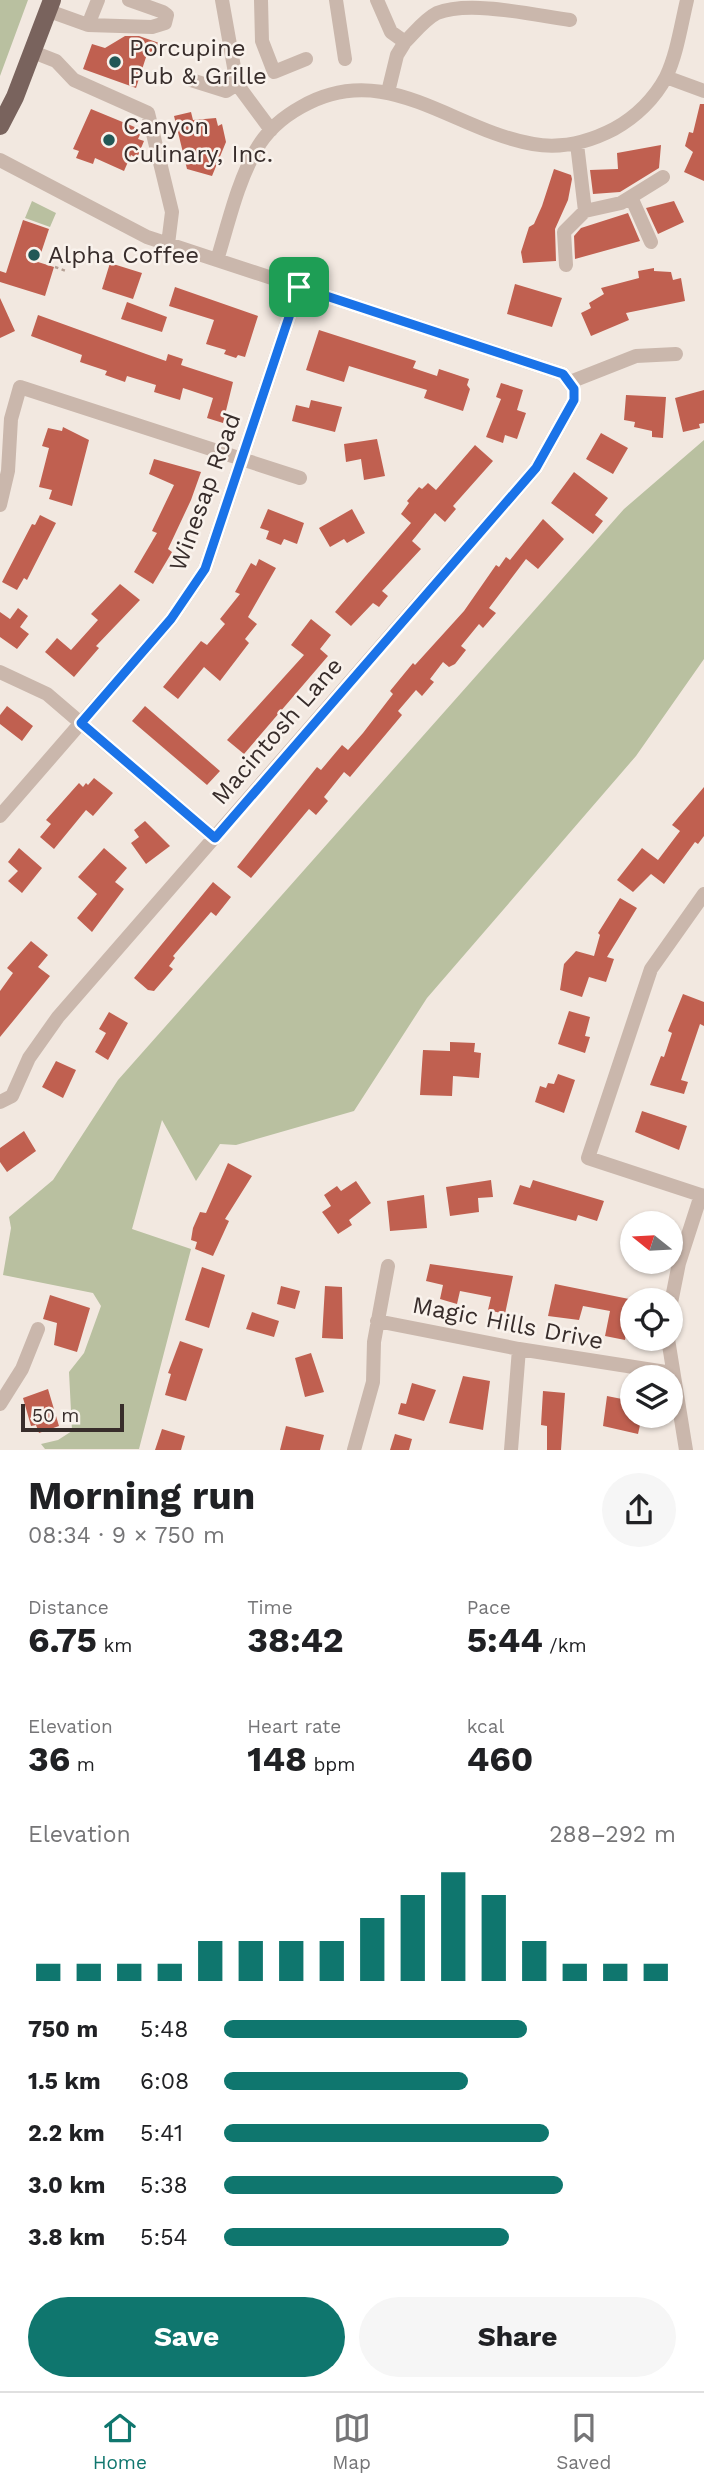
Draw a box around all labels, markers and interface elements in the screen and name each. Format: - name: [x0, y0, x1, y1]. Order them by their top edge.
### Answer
- place label: Porcupine Pub & Grille: [129, 34, 267, 90]
- marker: Porcupine Pub & Grille: [107, 54, 123, 70]
- place label: Canyon Culinary, Inc.: [123, 112, 273, 168]
- marker: Canyon Culinary, Inc.: [101, 132, 117, 148]
- place label: Alpha Coffee: [48, 241, 199, 269]
- marker: Alpha Coffee: [26, 247, 42, 263]
- pin: [269, 257, 329, 317]
- icon: arrive: [280, 268, 318, 306]
- street label: Winesap Road: [163, 409, 247, 575]
- street label: Macintosh Lane: [206, 652, 348, 810]
- north arrow: [620, 1211, 682, 1274]
- map controls: [620, 1211, 683, 1428]
- button: locate: [620, 1288, 683, 1351]
- street label: Magic Hills Drive: [410, 1291, 606, 1355]
- button: layers: [620, 1365, 683, 1428]
- scale bar: [21, 1400, 124, 1432]
- text: 50 m: [32, 1404, 79, 1427]
- button: share: [602, 1473, 676, 1547]
- text: Morning run: [28, 1474, 255, 1518]
- text: 08:34 · 9 × 750 m: [28, 1522, 225, 1549]
- text: Distance: [28, 1596, 109, 1619]
- text: Time: [247, 1596, 293, 1619]
- text: Pace: [467, 1596, 511, 1619]
- text: 6.75: [28, 1619, 97, 1661]
- text: 38:42: [247, 1619, 344, 1661]
- text: 5:44: [467, 1619, 543, 1661]
- text: km: [97, 1634, 132, 1657]
- text: /km: [543, 1634, 587, 1657]
- text: Elevation: [28, 1715, 113, 1738]
- text: Heart rate: [247, 1715, 341, 1738]
- text: kcal: [467, 1715, 504, 1738]
- text: 36: [28, 1738, 70, 1780]
- text: 148: [247, 1738, 307, 1780]
- text: 460: [467, 1738, 533, 1780]
- text: m: [70, 1753, 95, 1776]
- text: bpm: [307, 1753, 355, 1776]
- text: Elevation: [28, 1821, 131, 1848]
- text: 288–292 m: [549, 1821, 676, 1848]
- text: 750 m: [28, 2016, 98, 2043]
- text: 5:48: [140, 2016, 188, 2043]
- text: 1.5 km: [28, 2068, 101, 2095]
- text: 6:08: [140, 2068, 189, 2095]
- text: 2.2 km: [28, 2120, 105, 2147]
- text: 5:41: [140, 2120, 183, 2147]
- text: 3.0 km: [28, 2172, 105, 2199]
- text: 5:38: [140, 2172, 188, 2199]
- text: 3.8 km: [28, 2224, 105, 2251]
- text: 5:54: [140, 2224, 188, 2251]
- button: Save: [28, 2297, 345, 2377]
- button: Share: [359, 2297, 676, 2377]
- tab: Home: [93, 2409, 147, 2474]
- tab: Map: [332, 2409, 371, 2474]
- tab: Saved: [556, 2409, 611, 2474]

